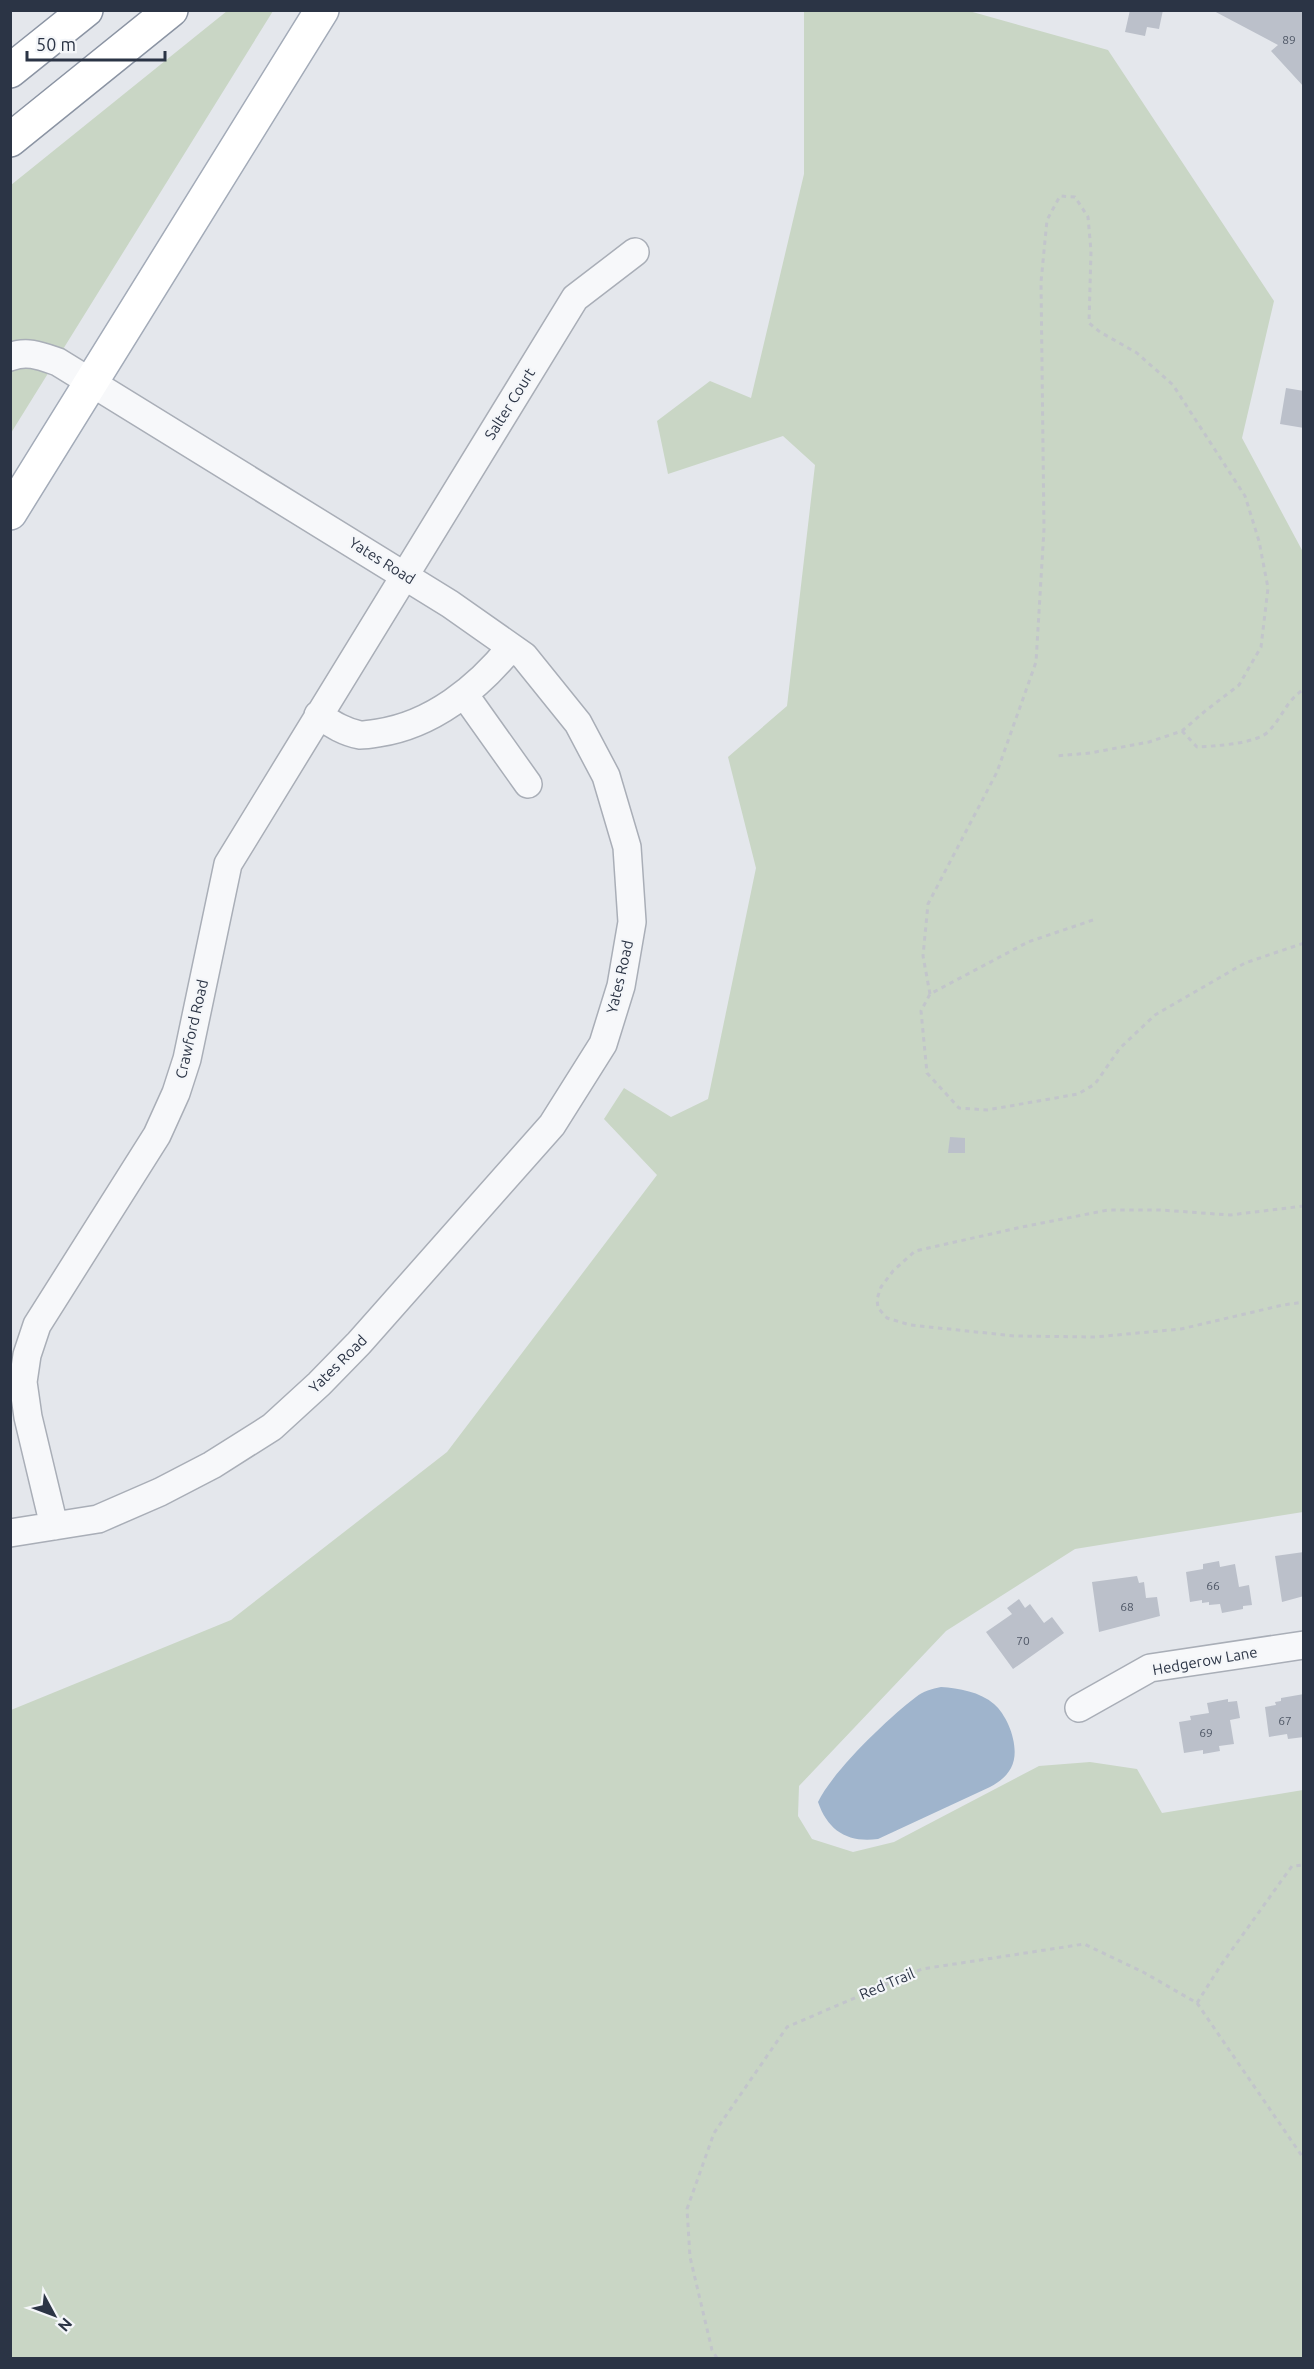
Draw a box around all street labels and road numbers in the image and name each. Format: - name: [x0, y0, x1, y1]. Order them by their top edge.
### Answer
- street label: Salter Court: [481, 365, 538, 443]
- street label: Yates Road: [346, 534, 418, 588]
- street label: Yates Road: [603, 939, 636, 1015]
- street label: Crawford Road: [172, 978, 211, 1080]
- street label: Yates Road: [305, 1331, 370, 1396]
- street label: Hedgerow Lane: [1151, 1643, 1259, 1678]
- street label: Red Trail: [857, 1964, 917, 2003]

